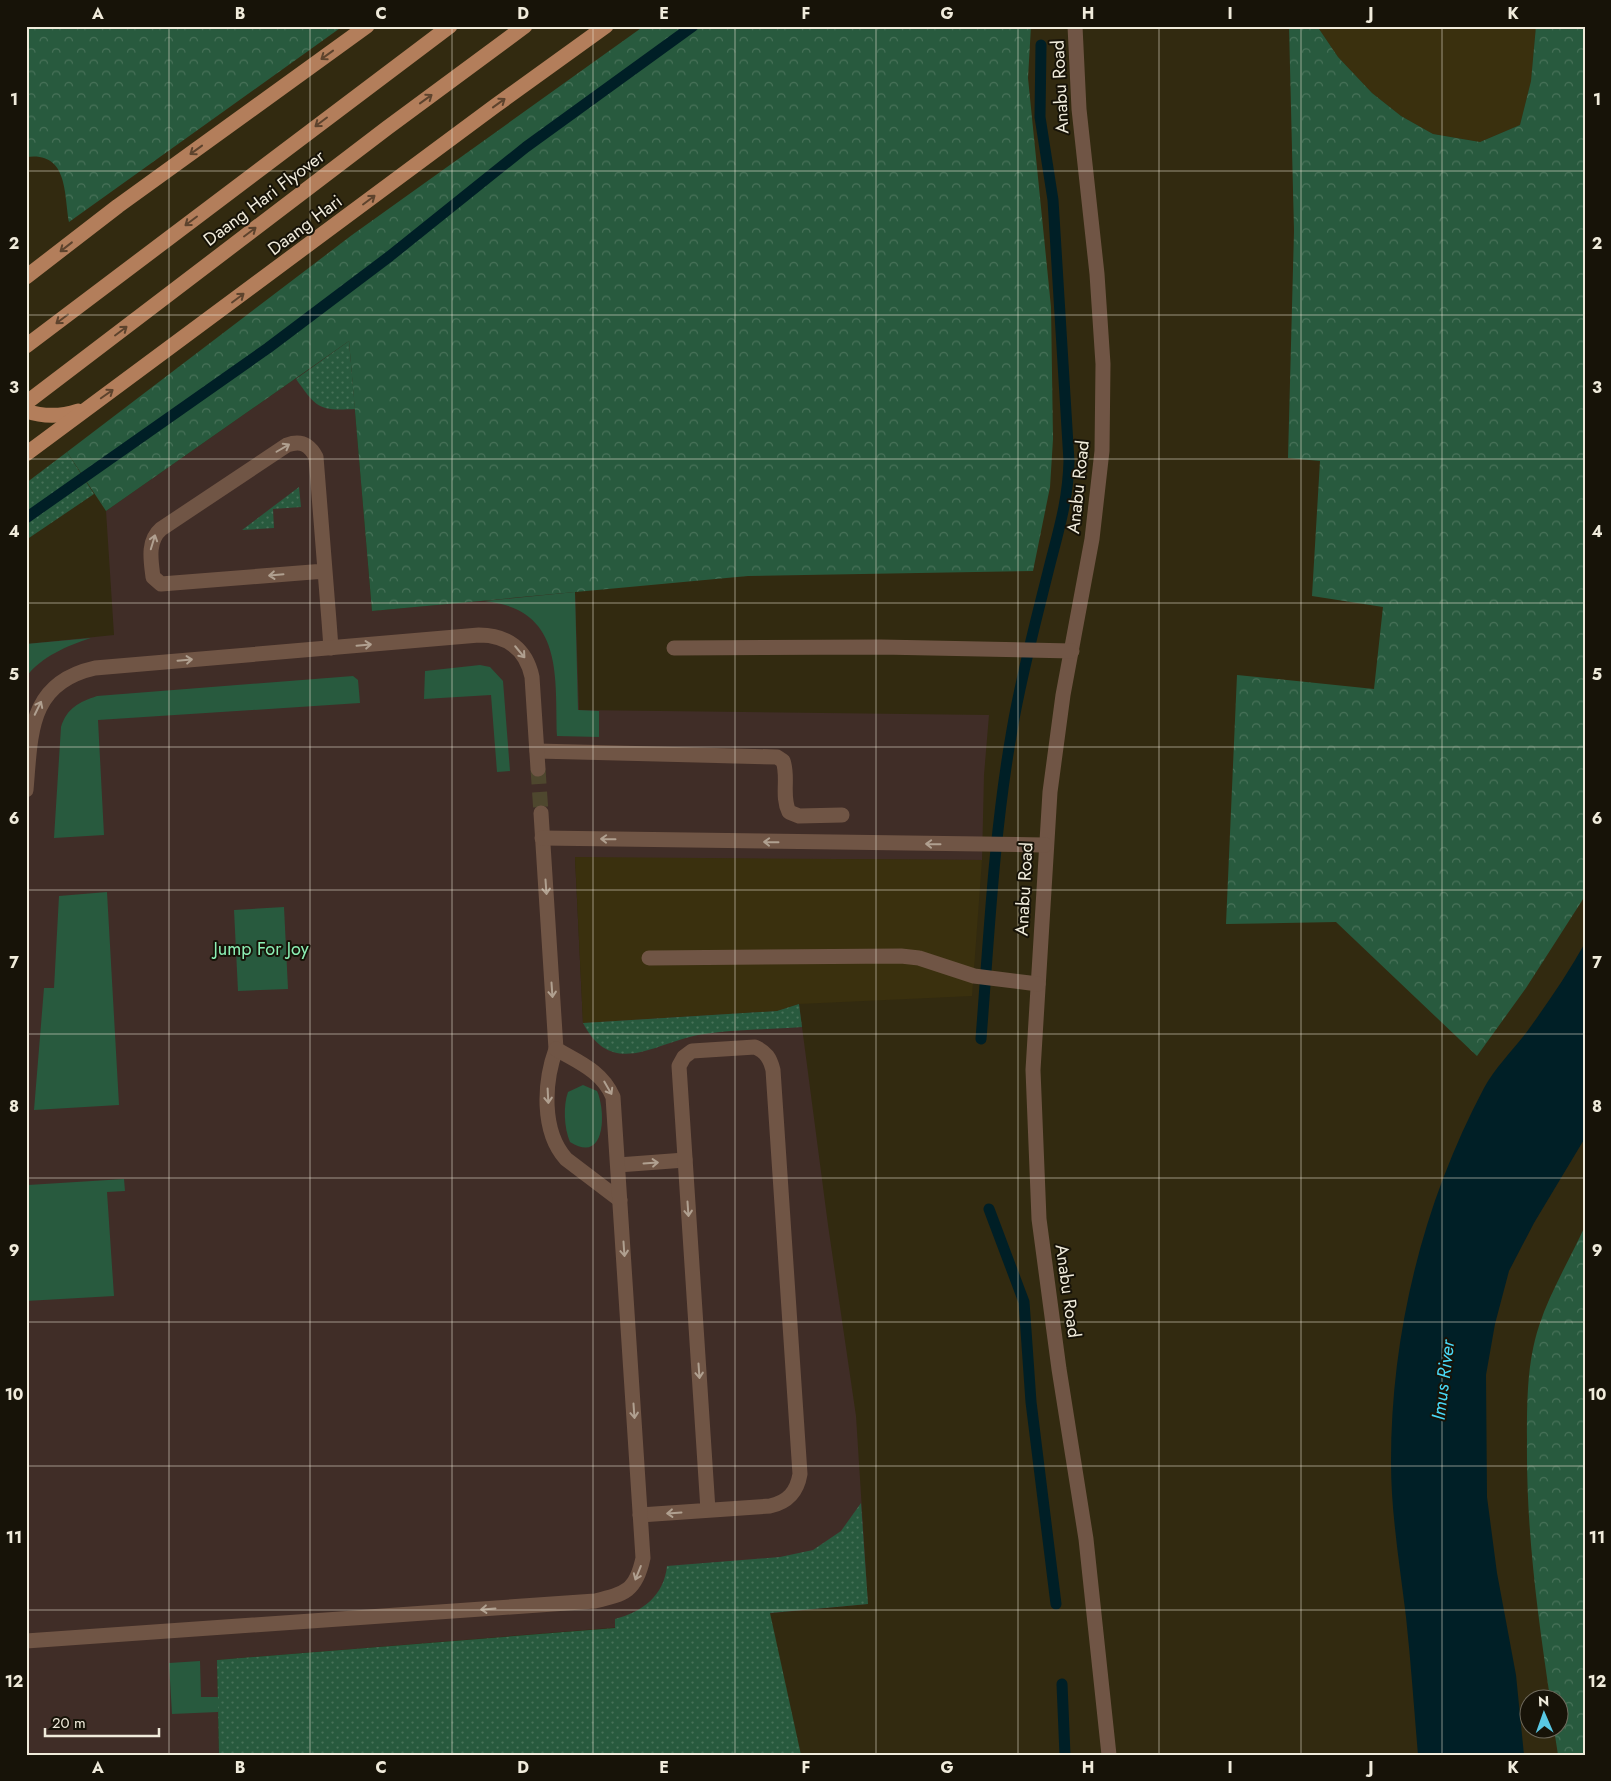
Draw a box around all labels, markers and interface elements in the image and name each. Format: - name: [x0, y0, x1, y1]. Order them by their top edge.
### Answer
- text: A: [91, 2, 104, 25]
- text: B: [235, 2, 245, 25]
- text: C: [375, 2, 387, 25]
- text: D: [517, 2, 529, 25]
- text: E: [659, 2, 669, 25]
- text: F: [802, 2, 810, 25]
- text: G: [940, 2, 954, 25]
- text: H: [1082, 2, 1094, 25]
- text: I: [1227, 2, 1233, 25]
- text: J: [1365, 2, 1374, 25]
- text: K: [1507, 2, 1519, 25]
- street label: Anabu Road: [1045, 39, 1075, 135]
- one-way arrow: [321, 50, 335, 60]
- text: 1: [10, 88, 18, 111]
- text: 1: [1593, 88, 1601, 111]
- one-way arrow: [419, 94, 433, 104]
- one-way arrow: [492, 98, 506, 108]
- one-way arrow: [315, 117, 328, 128]
- one-way arrow: [189, 145, 203, 155]
- street label: Daang Hari Flyover: [199, 145, 329, 251]
- street label: Daang Hari: [264, 190, 346, 260]
- one-way arrow: [362, 195, 375, 206]
- one-way arrow: [185, 215, 198, 226]
- one-way arrow: [243, 227, 256, 238]
- text: 2: [9, 232, 19, 255]
- text: 2: [1592, 232, 1602, 255]
- one-way arrow: [59, 242, 72, 253]
- one-way arrow: [231, 292, 244, 303]
- one-way arrow: [55, 314, 69, 324]
- one-way arrow: [114, 325, 127, 336]
- text: 3: [9, 376, 19, 399]
- text: 3: [1592, 376, 1602, 399]
- one-way arrow: [100, 389, 114, 399]
- street label: Anabu Road: [1060, 439, 1096, 535]
- one-way arrow: [276, 442, 290, 452]
- text: 4: [8, 520, 20, 543]
- text: 4: [1591, 520, 1603, 543]
- one-way arrow: [149, 534, 159, 550]
- one-way arrow: [269, 570, 285, 580]
- one-way arrow: [356, 640, 372, 649]
- one-way arrow: [515, 645, 526, 658]
- one-way arrow: [176, 655, 192, 665]
- text: 5: [9, 663, 19, 686]
- text: 5: [1592, 663, 1602, 686]
- one-way arrow: [34, 701, 44, 716]
- text: 6: [9, 807, 19, 830]
- text: 6: [1592, 807, 1602, 830]
- one-way arrow: [600, 834, 616, 844]
- one-way arrow: [763, 837, 779, 846]
- one-way arrow: [925, 839, 942, 849]
- street label: Anabu Road: [1009, 841, 1039, 937]
- one-way arrow: [541, 879, 550, 895]
- park label: Jump For Joy: [211, 936, 309, 962]
- text: 7: [9, 951, 19, 974]
- text: 7: [1592, 951, 1602, 974]
- one-way arrow: [548, 982, 557, 998]
- one-way arrow: [603, 1080, 613, 1095]
- one-way arrow: [544, 1088, 553, 1104]
- text: 8: [9, 1095, 19, 1118]
- text: 8: [1592, 1095, 1602, 1118]
- one-way arrow: [643, 1158, 659, 1168]
- one-way arrow: [683, 1201, 692, 1217]
- text: 9: [9, 1239, 19, 1262]
- text: 9: [1592, 1239, 1602, 1262]
- one-way arrow: [619, 1241, 628, 1257]
- street label: Anabu Road: [1049, 1243, 1087, 1339]
- water label: Imus River: [1425, 1337, 1462, 1422]
- one-way arrow: [694, 1363, 703, 1379]
- text: 10: [5, 1383, 23, 1406]
- text: 10: [1588, 1383, 1606, 1406]
- one-way arrow: [629, 1403, 638, 1419]
- one-way arrow: [666, 1508, 682, 1517]
- text: 11: [6, 1526, 22, 1549]
- text: 11: [1589, 1526, 1605, 1549]
- one-way arrow: [633, 1565, 643, 1580]
- one-way arrow: [481, 1604, 497, 1613]
- text: 12: [5, 1670, 23, 1693]
- text: 12: [1588, 1670, 1606, 1693]
- north arrow: [1518, 1688, 1568, 1738]
- text: N: [1538, 1691, 1549, 1711]
- scale bar: [45, 1706, 159, 1738]
- text: 20 m: [52, 1712, 86, 1734]
- text: A: [91, 1756, 104, 1779]
- text: B: [235, 1756, 245, 1779]
- text: C: [375, 1756, 387, 1779]
- text: D: [517, 1756, 529, 1779]
- text: E: [659, 1756, 669, 1779]
- text: F: [802, 1756, 810, 1779]
- text: G: [940, 1756, 954, 1779]
- text: H: [1082, 1756, 1094, 1779]
- text: I: [1227, 1756, 1233, 1779]
- text: J: [1365, 1756, 1374, 1779]
- text: K: [1507, 1756, 1519, 1779]

